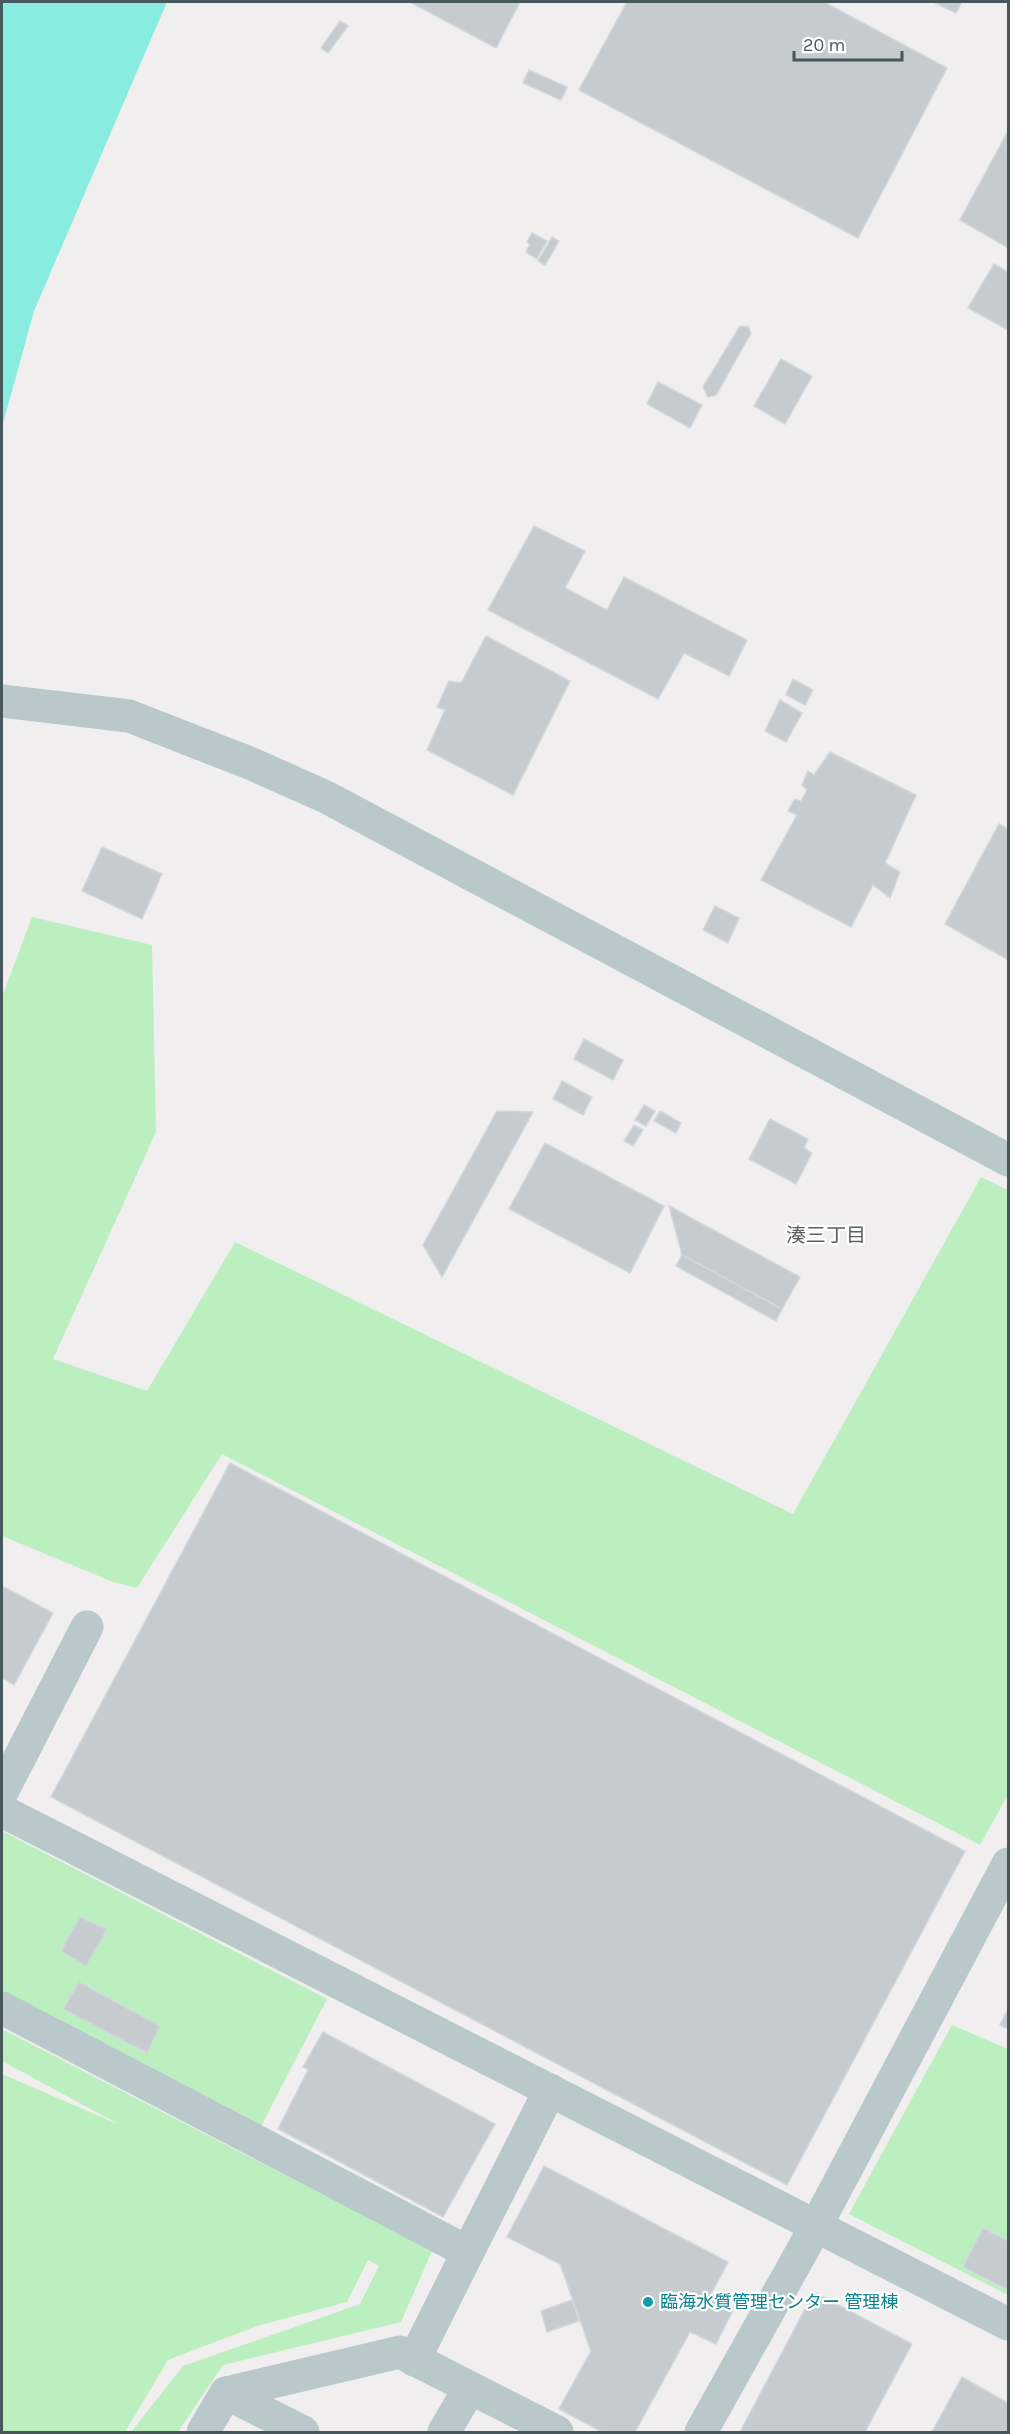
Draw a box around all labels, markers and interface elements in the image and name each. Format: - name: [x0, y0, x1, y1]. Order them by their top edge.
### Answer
- scale bar: [794, 24, 902, 62]
- text: 20 m: [803, 34, 845, 56]
- district label: 湊三丁目: [786, 1224, 866, 1247]
- place label: 臨海水質管理センター 管理棟: [660, 2291, 898, 2313]
- marker: 臨海水質管理センター 管理棟: [641, 2295, 655, 2309]

